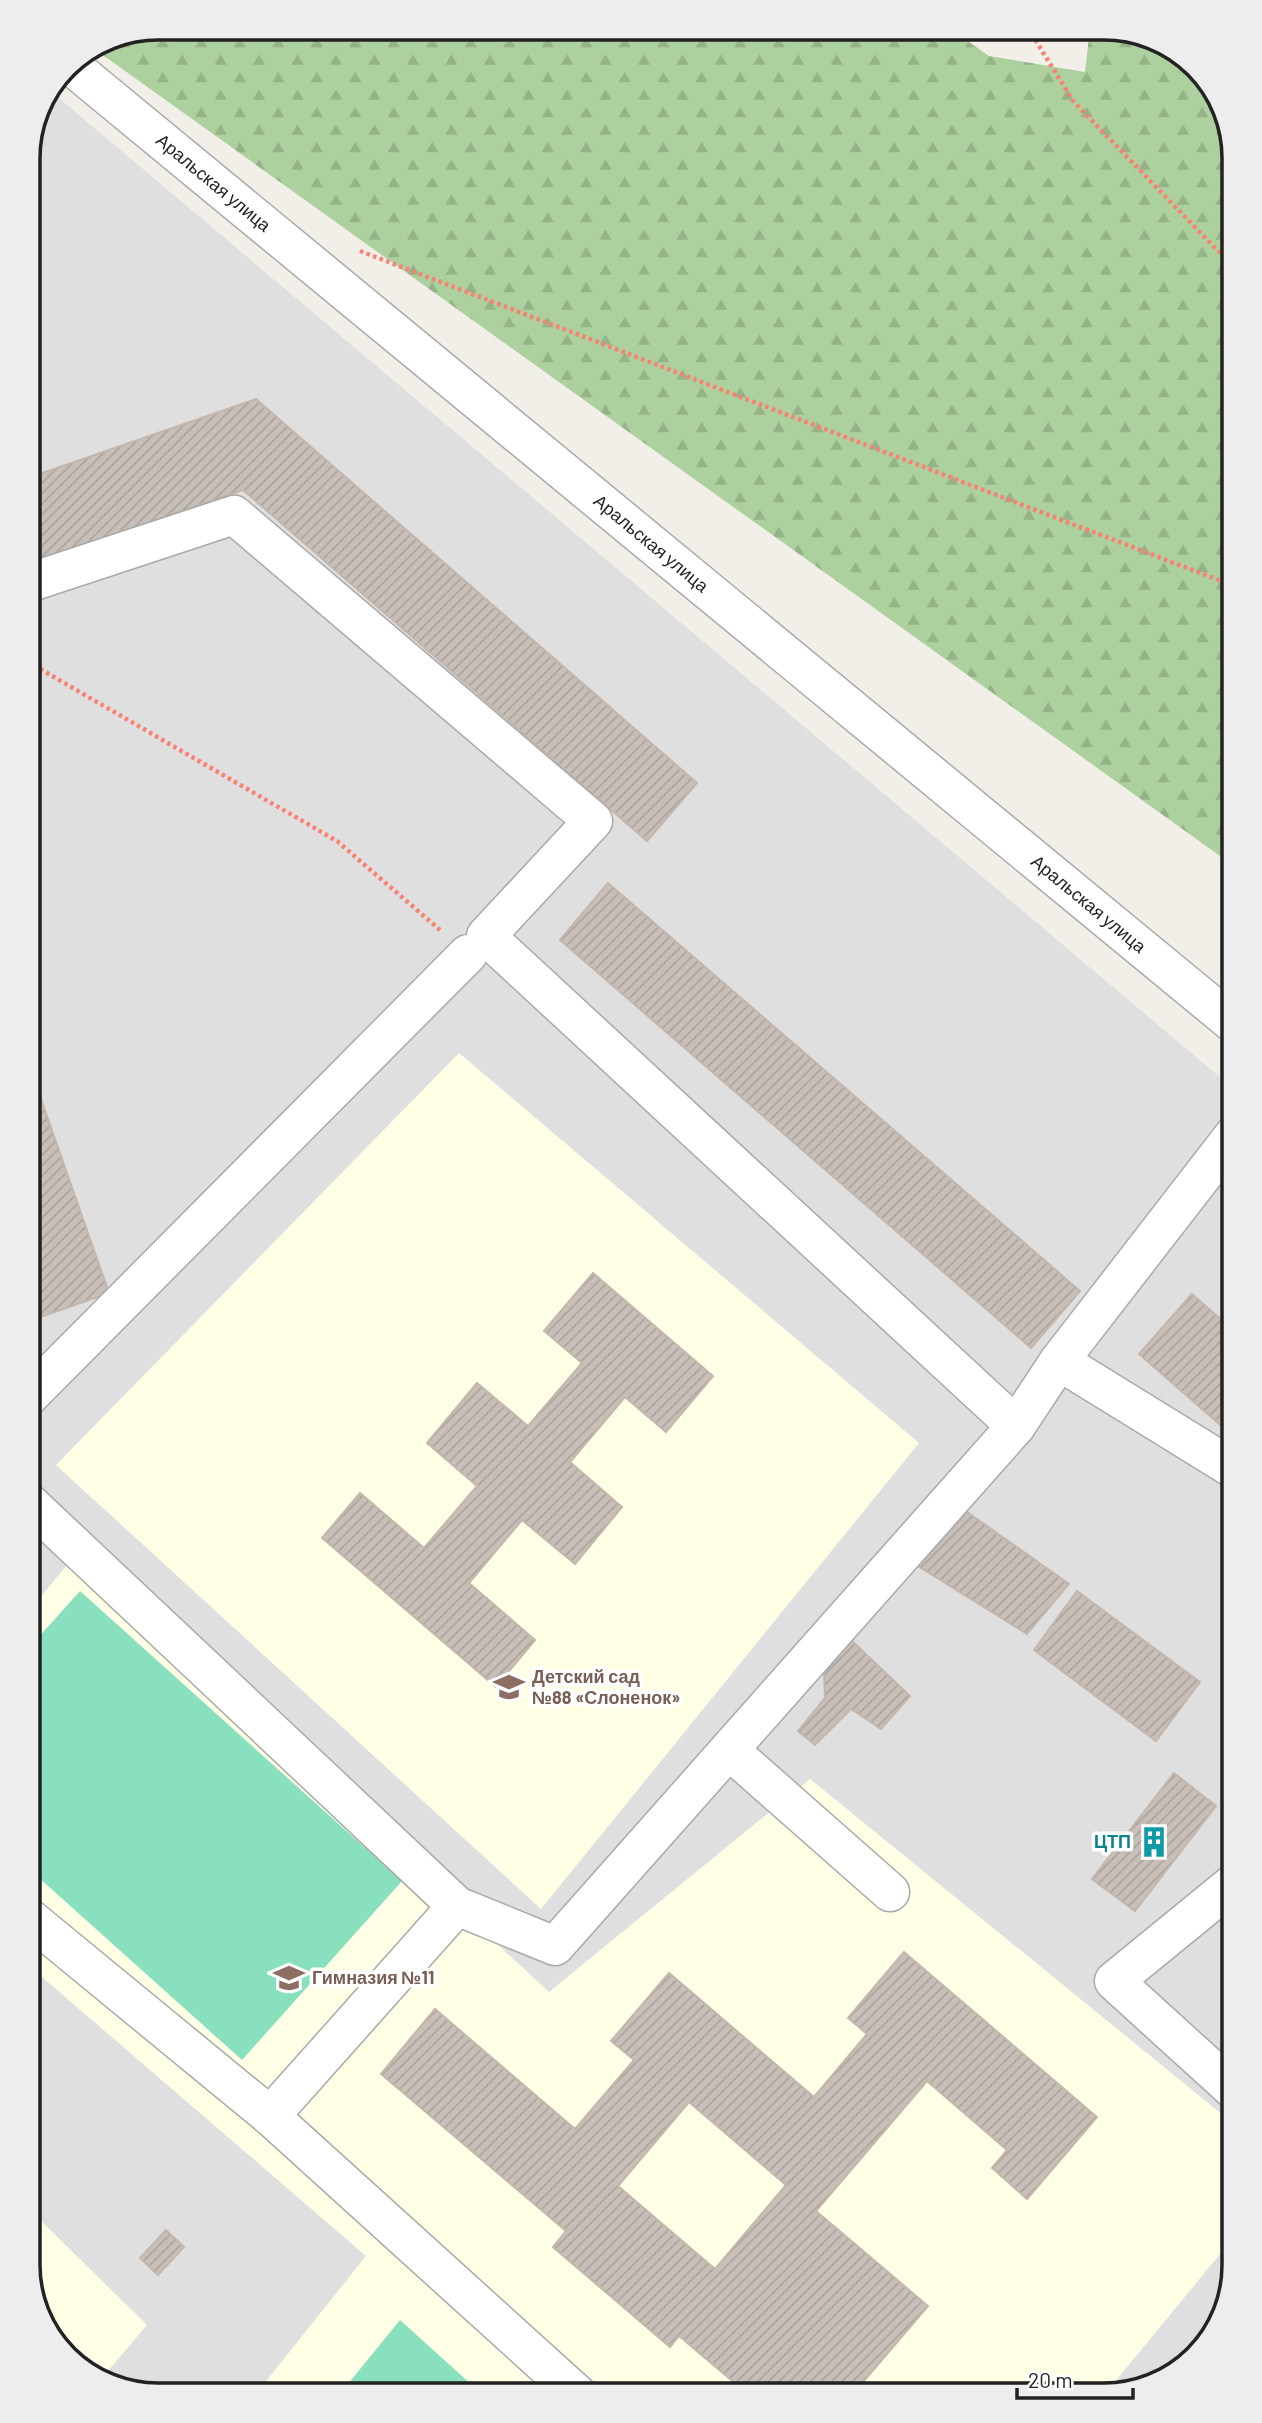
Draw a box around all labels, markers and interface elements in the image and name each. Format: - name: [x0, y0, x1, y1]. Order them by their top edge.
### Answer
- street label: Аральская улица: [152, 128, 277, 236]
- street label: Аральская улица: [590, 489, 714, 597]
- street label: Аральская улица: [1027, 850, 1152, 958]
- place label: Детский сад №88 «Слоненок»: [532, 1665, 680, 1708]
- school or university icon: Детский сад №88 «Слоненок»: [492, 1670, 526, 1704]
- building icon: ЦТП: [1137, 1825, 1171, 1859]
- place label: ЦТП: [1094, 1830, 1131, 1852]
- school or university icon: Гимназия №11: [272, 1961, 306, 1995]
- place label: Гимназия №11: [312, 1966, 434, 1988]
- scale bar: [1017, 2356, 1132, 2400]
- text: 20 m: [1028, 2367, 1073, 2392]

